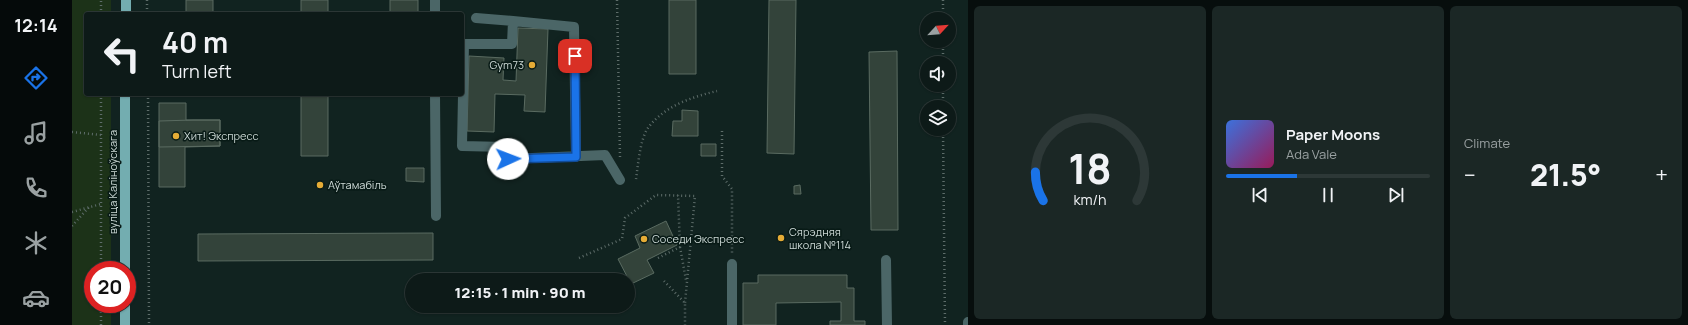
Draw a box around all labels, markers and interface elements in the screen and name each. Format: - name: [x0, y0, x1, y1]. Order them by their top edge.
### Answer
- north arrow: [920, 12, 956, 48]
- map controls: [920, 12, 956, 136]
- text: 12:14: [14, 13, 58, 37]
- text: 40 m: [162, 23, 228, 61]
- icon: left: [96, 28, 148, 80]
- pin: [558, 39, 592, 73]
- icon: arrive: [564, 45, 586, 67]
- button: sound: [920, 56, 956, 92]
- place label: Gym73: [490, 57, 524, 72]
- text: Turn left: [162, 59, 232, 83]
- marker: Gym73: [527, 60, 537, 70]
- icon: directions: [22, 64, 50, 92]
- button: layers: [920, 100, 956, 136]
- icon: music: [22, 119, 50, 147]
- text: Paper Moons: [1286, 124, 1380, 145]
- place label: Хит! Экспресс: [184, 128, 259, 143]
- street label: вуліца Каліноўскага: [105, 130, 120, 234]
- marker: Хит! Экспресс: [171, 131, 181, 141]
- text: Climate: [1464, 134, 1510, 152]
- position arrow: [487, 138, 529, 180]
- text: 18: [1068, 139, 1112, 195]
- text: Ada Vale: [1286, 145, 1337, 163]
- text: 21.5°: [1530, 154, 1601, 195]
- text: −: [1464, 160, 1476, 190]
- text: +: [1655, 160, 1668, 190]
- icon: phone: [22, 174, 50, 202]
- place label: Аўтамабіль: [328, 177, 387, 192]
- marker: Аўтамабіль: [315, 180, 325, 190]
- icon: previous: [1249, 184, 1271, 206]
- icon: pause: [1317, 184, 1339, 206]
- icon: next: [1385, 184, 1407, 206]
- text: km/h: [1073, 189, 1107, 208]
- place label: Сярэдняя школа №114: [789, 224, 851, 252]
- icon: climate: [22, 229, 50, 257]
- place label: Соседи Экспресс: [652, 231, 744, 246]
- marker: Сярэдняя школа №114: [776, 233, 786, 243]
- marker: Соседи Экспресс: [639, 234, 649, 244]
- speed limit sign: 20: [84, 261, 136, 313]
- text: 12:15 · 1 min · 90 m: [455, 282, 585, 303]
- icon: car: [22, 284, 50, 312]

